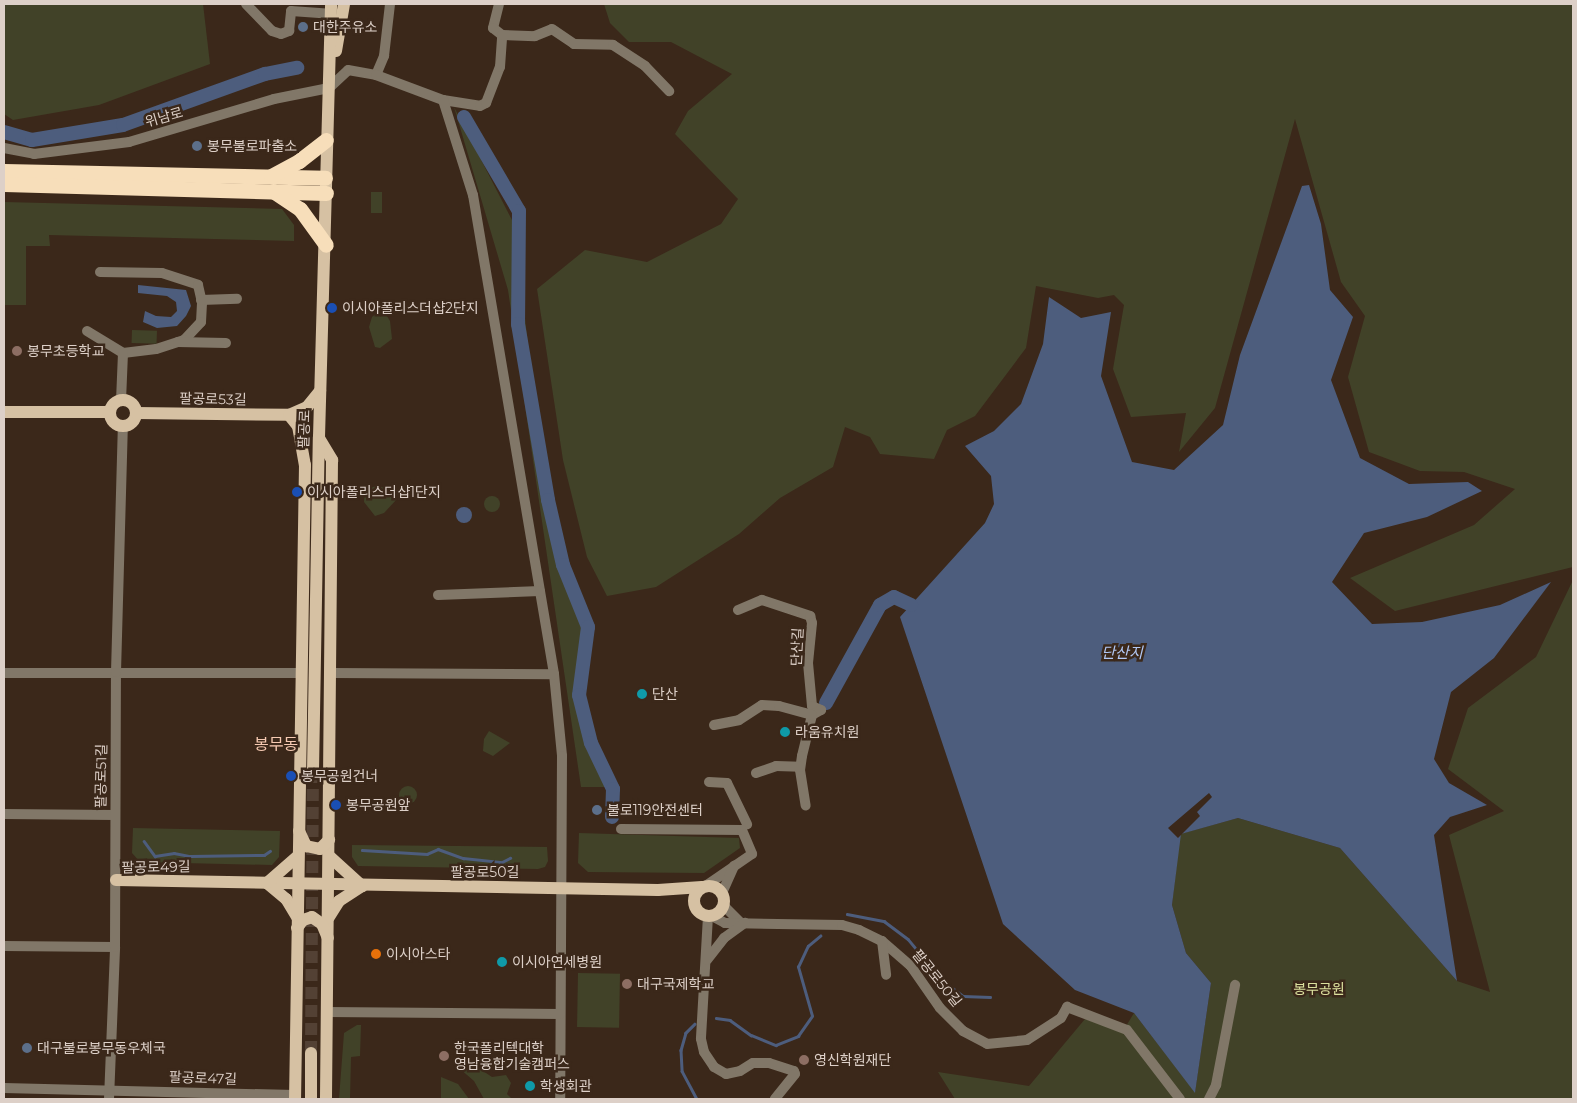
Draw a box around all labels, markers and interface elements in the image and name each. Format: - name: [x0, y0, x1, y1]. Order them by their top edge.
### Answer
- place label: 대한주유소: [313, 19, 377, 35]
- marker: 대한주유소: [297, 21, 309, 33]
- street label: 위남로: [143, 104, 185, 130]
- place label: 봉무불로파출소: [207, 138, 297, 154]
- marker: 봉무불로파출소: [191, 140, 203, 152]
- place label: 이시아폴리스더샵2단지: [342, 300, 479, 316]
- marker: 이시아폴리스더샵2단지: [326, 302, 338, 314]
- place label: 봉무초등학교: [27, 343, 104, 359]
- marker: 봉무초등학교: [11, 345, 23, 357]
- street label: 팔공로53길: [179, 390, 247, 408]
- street label: 팔공로: [295, 409, 313, 449]
- place label: 이시아폴리스더샵1단지: [307, 484, 441, 500]
- marker: 이시아폴리스더샵1단지: [291, 486, 303, 498]
- street label: 단산길: [788, 627, 806, 667]
- water label: 단산지: [1101, 644, 1143, 662]
- place label: 단산: [652, 686, 678, 702]
- marker: 단산: [636, 688, 648, 700]
- place label: 라움유치원: [795, 724, 859, 740]
- marker: 라움유치원: [779, 726, 791, 738]
- district label: 봉무동: [254, 735, 298, 755]
- street label: 팔공로51길: [92, 744, 110, 808]
- place label: 봉무공원건너: [301, 768, 378, 784]
- marker: 봉무공원건너: [285, 770, 297, 782]
- place label: 봉무공원앞: [346, 797, 410, 813]
- marker: 봉무공원앞: [330, 799, 342, 811]
- place label: 불로119안전센터: [607, 802, 703, 818]
- marker: 불로119안전센터: [591, 804, 603, 816]
- street label: 팔공로49길: [121, 858, 191, 876]
- street label: 팔공로50길: [451, 864, 519, 880]
- place label: 이시아스타: [386, 946, 450, 962]
- street label: 팔공로50길: [909, 946, 965, 1010]
- marker: 이시아스타: [370, 948, 382, 960]
- place label: 이시아연세병원: [512, 954, 602, 970]
- marker: 이시아연세병원: [496, 956, 508, 968]
- place label: 대구국제학교: [637, 976, 714, 992]
- marker: 대구국제학교: [621, 978, 633, 990]
- park label: 봉무공원: [1293, 981, 1345, 997]
- place label: 대구불로봉무동우체국: [37, 1040, 166, 1056]
- place label: 한국폴리텍대학 영남융합기술캠퍼스: [454, 1040, 570, 1072]
- marker: 대구불로봉무동우체국: [21, 1042, 33, 1054]
- marker: 한국폴리텍대학 영남융합기술캠퍼스: [438, 1050, 450, 1062]
- place label: 영신학원재단: [814, 1052, 891, 1068]
- marker: 영신학원재단: [798, 1054, 810, 1066]
- street label: 팔공로47길: [169, 1068, 237, 1088]
- place label: 학생회관: [540, 1078, 592, 1094]
- marker: 학생회관: [524, 1080, 536, 1092]

